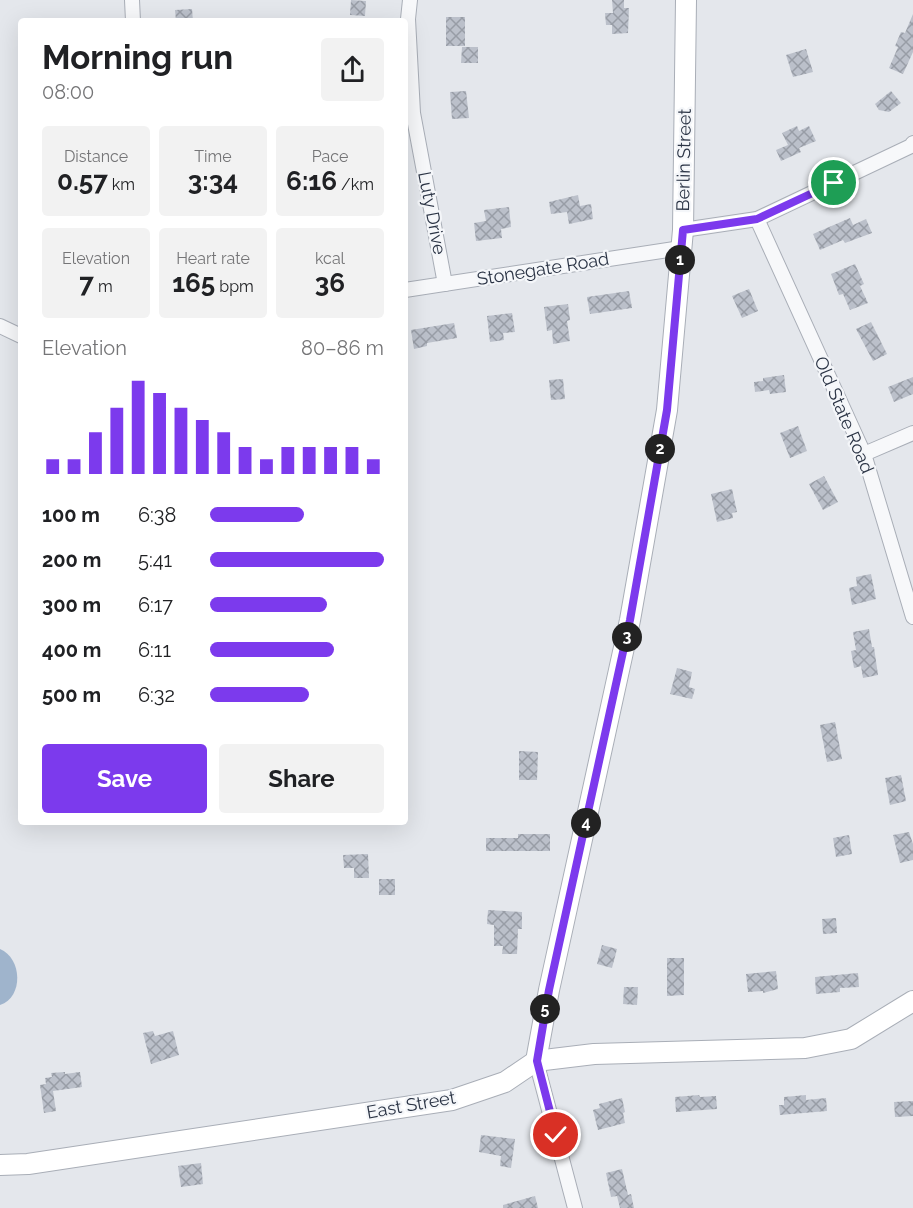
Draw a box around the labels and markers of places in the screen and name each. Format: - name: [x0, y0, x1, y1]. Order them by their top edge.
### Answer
- pin: [808, 157, 859, 208]
- pin: 1: [665, 245, 695, 275]
- pin: 2: [645, 434, 675, 464]
- pin: 3: [612, 622, 642, 652]
- pin: 4: [571, 808, 601, 838]
- pin: 5: [530, 994, 560, 1024]
- pin: [530, 1109, 581, 1160]

